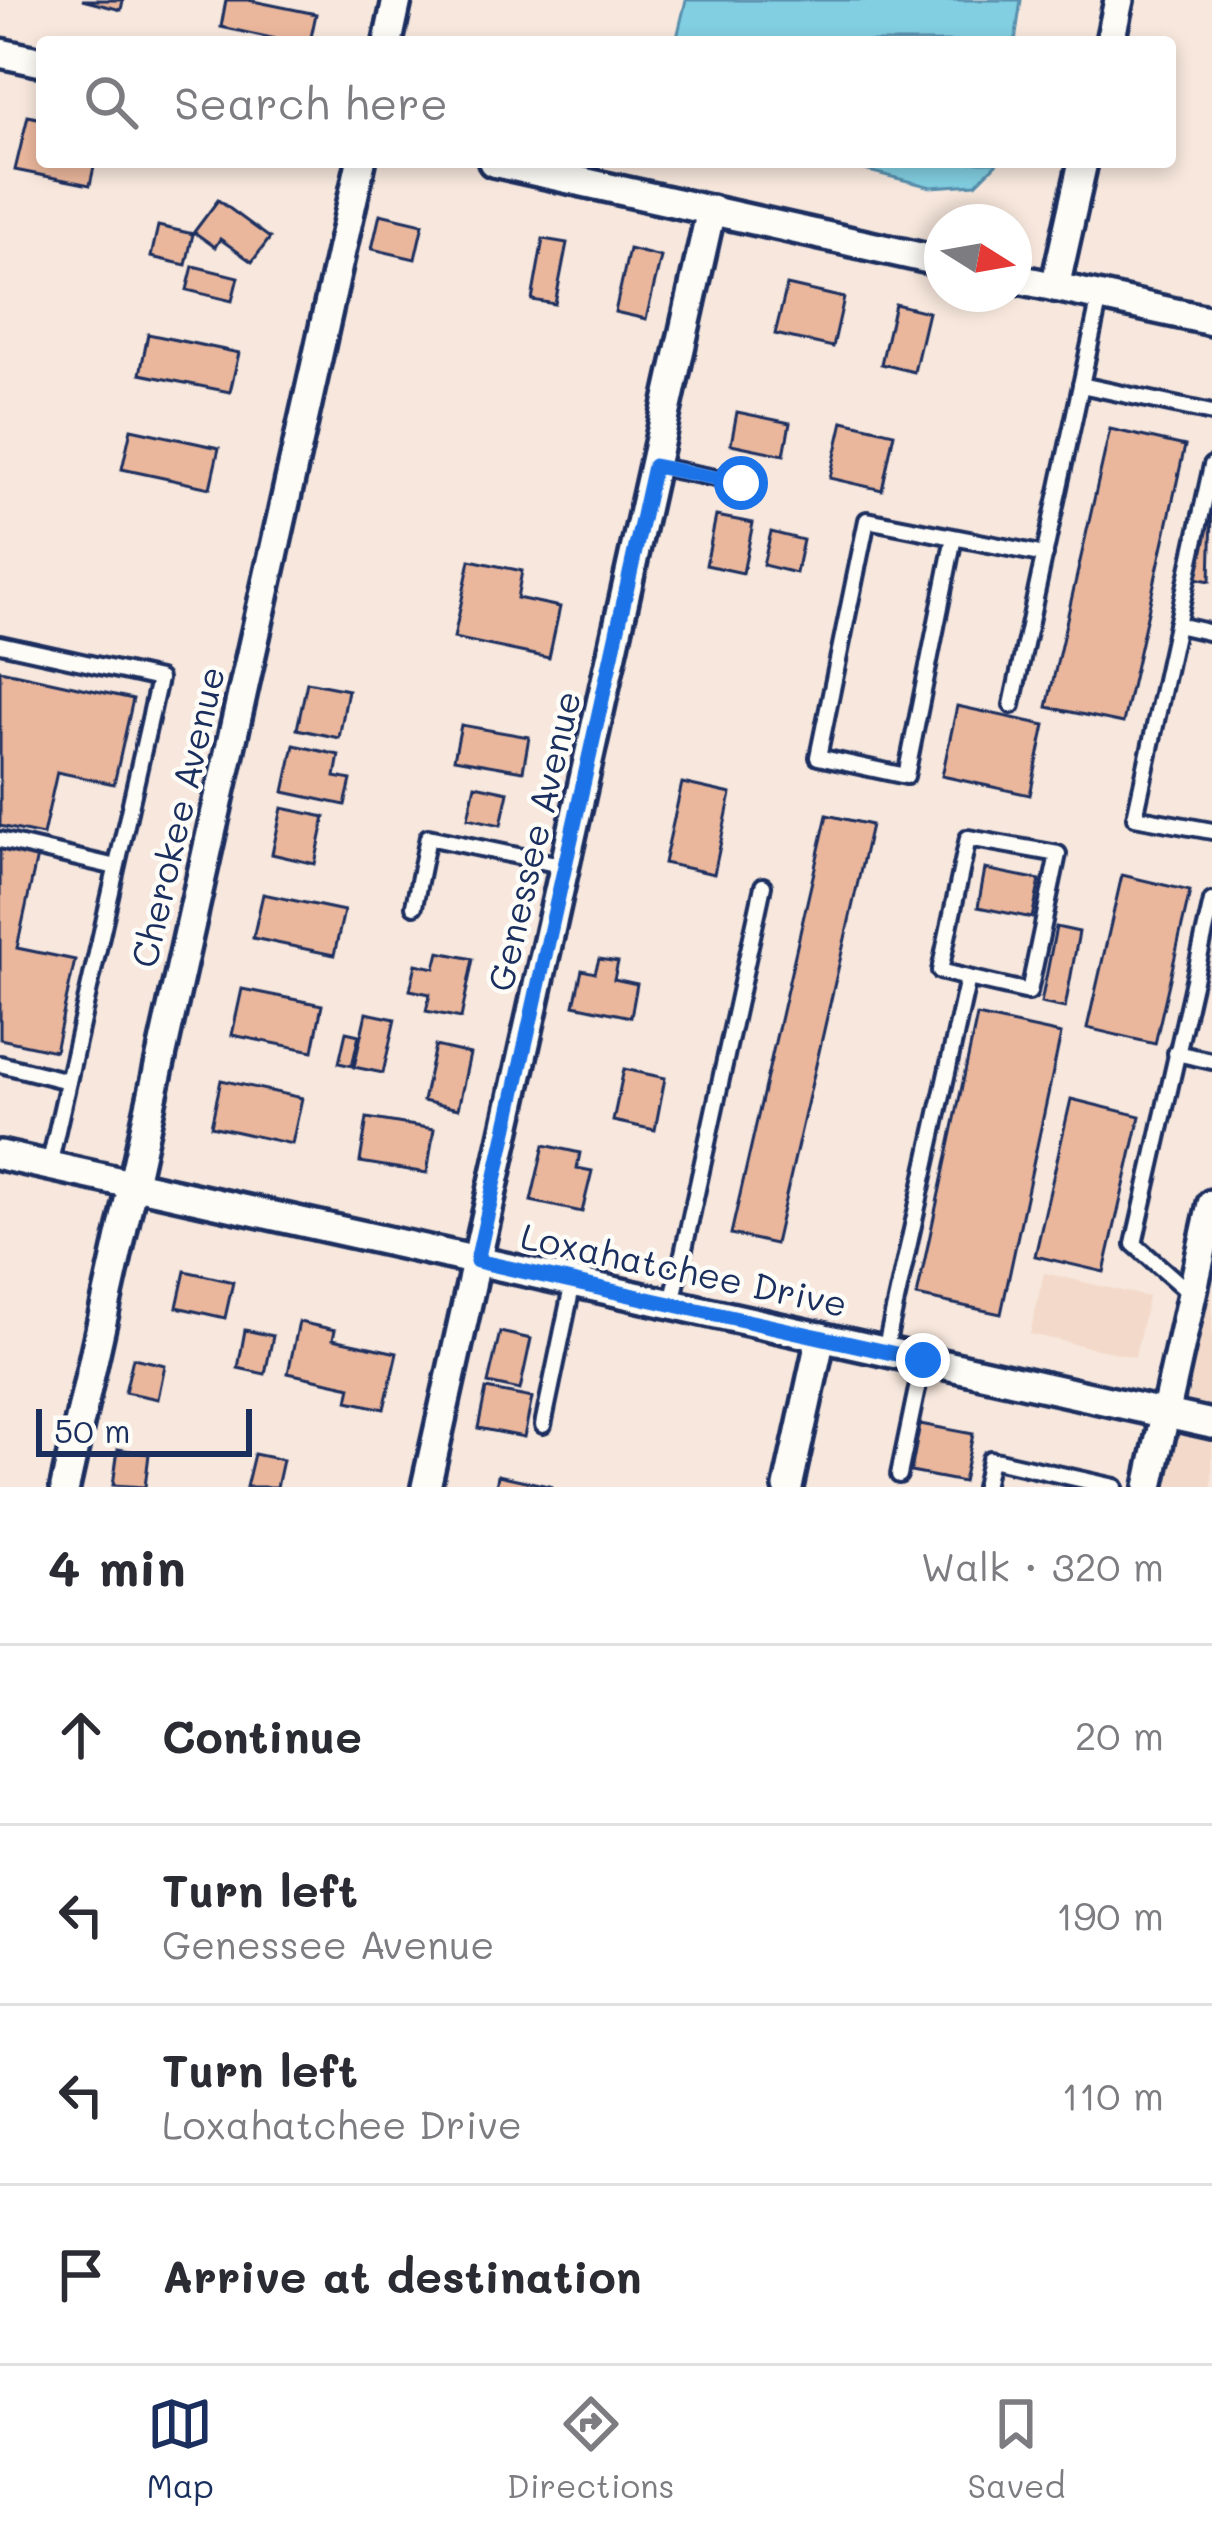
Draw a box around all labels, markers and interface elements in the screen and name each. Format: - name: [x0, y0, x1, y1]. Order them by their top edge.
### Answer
- search box: [36, 36, 1176, 168]
- icon: search: [78, 69, 144, 135]
- text: Search here: [174, 73, 448, 131]
- north arrow: [924, 204, 1032, 312]
- route start: [714, 456, 768, 510]
- street label: Cherokee Avenue: [119, 662, 234, 972]
- street label: Genessee Avenue: [475, 686, 590, 995]
- street label: Loxahatchee Drive: [517, 1211, 852, 1326]
- route end: [896, 1333, 950, 1387]
- scale bar: [36, 1403, 252, 1456]
- text: 50 m: [54, 1408, 130, 1451]
- text: 4 min: [48, 1532, 186, 1599]
- text: Walk · 320 m: [921, 1540, 1164, 1591]
- icon: ahead: [48, 1702, 114, 1768]
- text: Continue: [162, 1706, 362, 1764]
- text: 20 m: [1075, 1709, 1164, 1760]
- text: Turn left: [162, 1860, 358, 1918]
- icon: left: [48, 1882, 114, 1948]
- text: 190 m: [1056, 1889, 1164, 1940]
- text: Genessee Avenue: [162, 1918, 494, 1969]
- text: Turn left: [162, 2040, 358, 2098]
- icon: left: [48, 2062, 114, 2128]
- text: 110 m: [1062, 2069, 1164, 2120]
- text: Loxahatchee Drive: [162, 2098, 522, 2149]
- icon: arrive: [48, 2242, 114, 2308]
- text: Arrive at destination: [162, 2246, 642, 2304]
- tab: Map: [147, 2391, 214, 2506]
- tab: Directions: [507, 2391, 674, 2506]
- tab: Saved: [968, 2391, 1065, 2506]

